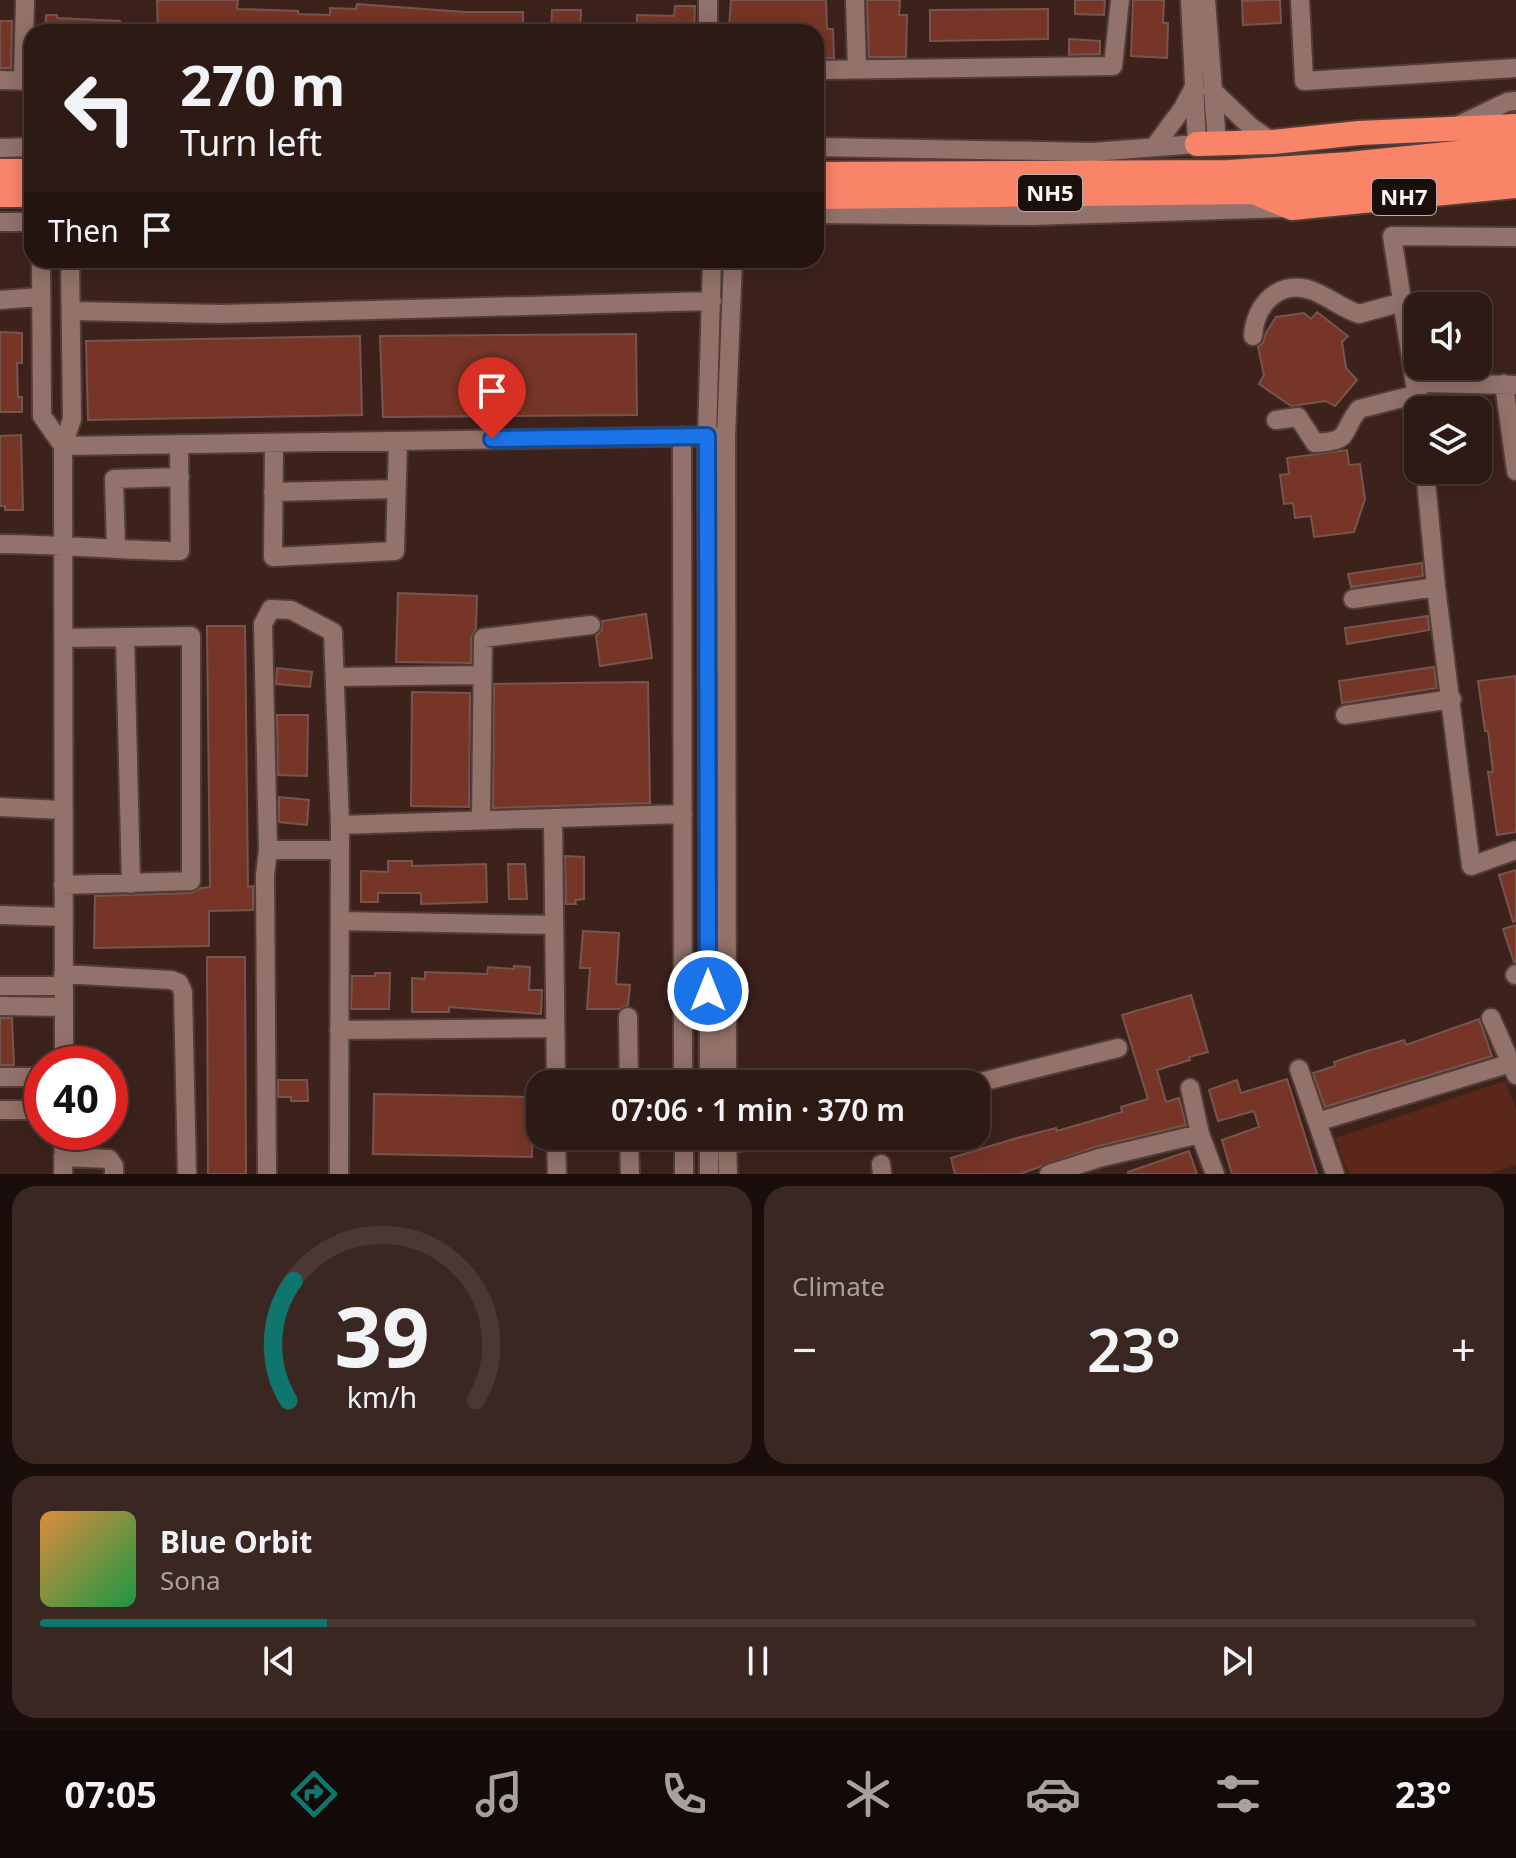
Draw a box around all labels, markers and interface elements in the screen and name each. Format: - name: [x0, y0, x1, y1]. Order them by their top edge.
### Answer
- text: 270 m: [180, 46, 345, 122]
- icon: left: [48, 56, 152, 160]
- text: Turn left: [180, 118, 322, 167]
- road number: NH5: [1018, 175, 1082, 211]
- road number: NH7: [1372, 179, 1436, 215]
- icon: arrive: [135, 208, 179, 252]
- text: Then: [48, 210, 119, 251]
- map controls: [1404, 292, 1492, 484]
- button: sound: [1404, 292, 1492, 380]
- pin: [458, 357, 526, 439]
- icon: arrive: [470, 369, 514, 413]
- button: layers: [1404, 396, 1492, 484]
- position arrow: [666, 949, 750, 1033]
- speed limit sign: 40: [24, 1046, 128, 1150]
- text: 07:06 · 1 min · 370 m: [611, 1089, 905, 1130]
- text: Climate: [792, 1268, 885, 1304]
- text: 39: [334, 1278, 430, 1391]
- text: 23°: [1087, 1308, 1181, 1390]
- text: −: [792, 1319, 817, 1379]
- text: +: [1451, 1319, 1476, 1379]
- text: km/h: [347, 1377, 417, 1416]
- text: Blue Orbit: [160, 1521, 312, 1562]
- text: Sona: [160, 1562, 221, 1598]
- icon: previous: [257, 1639, 301, 1683]
- icon: pause: [736, 1639, 780, 1683]
- icon: next: [1215, 1639, 1259, 1683]
- icon: directions: [286, 1766, 342, 1822]
- icon: music: [471, 1766, 527, 1822]
- icon: phone: [656, 1766, 712, 1822]
- icon: climate: [840, 1766, 896, 1822]
- icon: car: [1025, 1766, 1081, 1822]
- icon: filters: [1210, 1766, 1266, 1822]
- text: 07:05: [64, 1770, 157, 1819]
- text: 23°: [1395, 1770, 1452, 1819]

